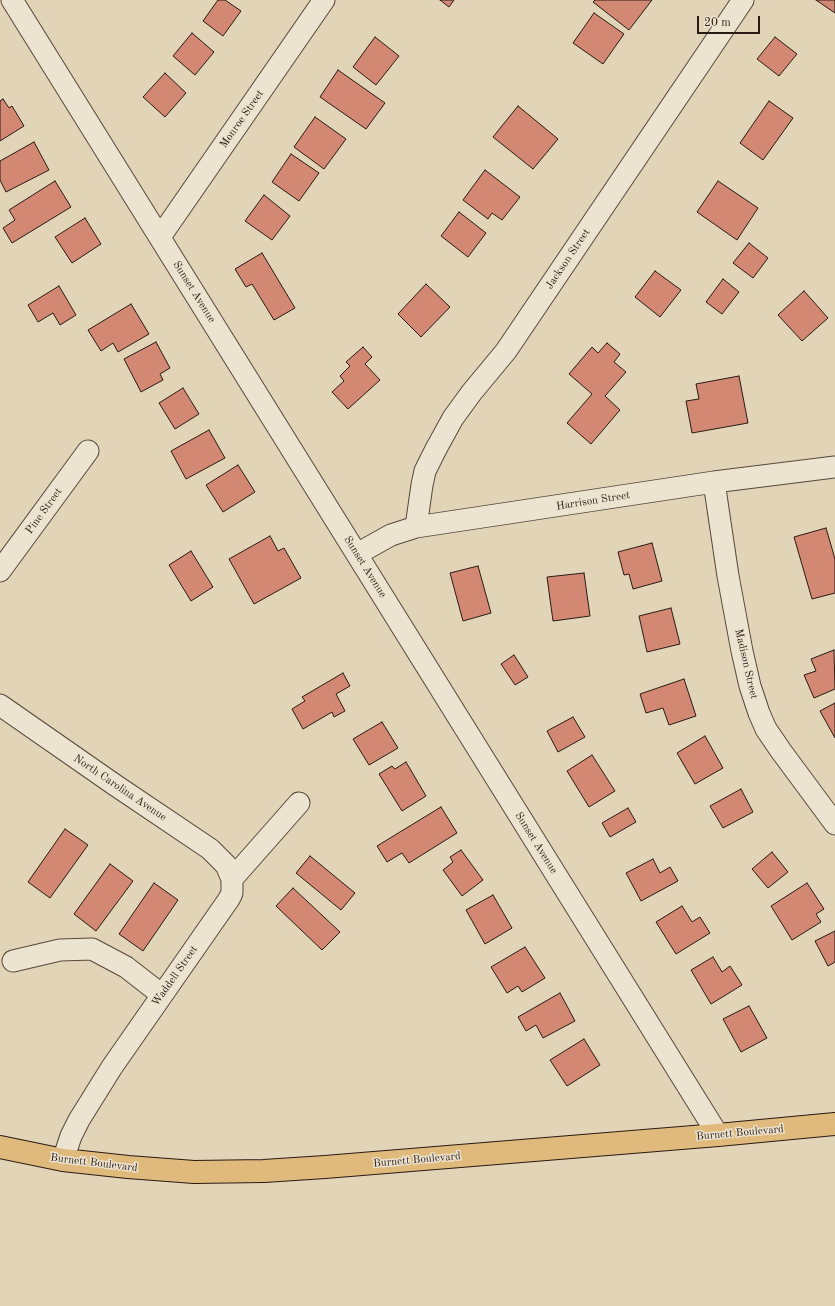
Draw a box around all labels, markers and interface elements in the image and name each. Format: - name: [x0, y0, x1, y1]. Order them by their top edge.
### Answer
- scale bar: [699, 8, 762, 34]
- text: 20 m: [704, 17, 731, 29]
- street label: Monroe Street: [217, 87, 267, 151]
- street label: Jackson Street: [543, 226, 593, 292]
- street label: Sunset Avenue: [170, 259, 218, 325]
- street label: Pine Street: [23, 485, 65, 537]
- street label: Harrison Street: [555, 489, 631, 513]
- street label: Sunset Avenue: [341, 534, 389, 600]
- street label: Madison Street: [731, 628, 761, 700]
- street label: North Carolina Avenue: [71, 752, 169, 824]
- street label: Sunset Avenue: [512, 810, 560, 876]
- street label: Waddell Street: [149, 943, 201, 1009]
- street label: Burnett Boulevard: [696, 1123, 784, 1143]
- street label: Burnett Boulevard: [373, 1150, 461, 1170]
- street label: Burnett Boulevard: [50, 1151, 138, 1175]

